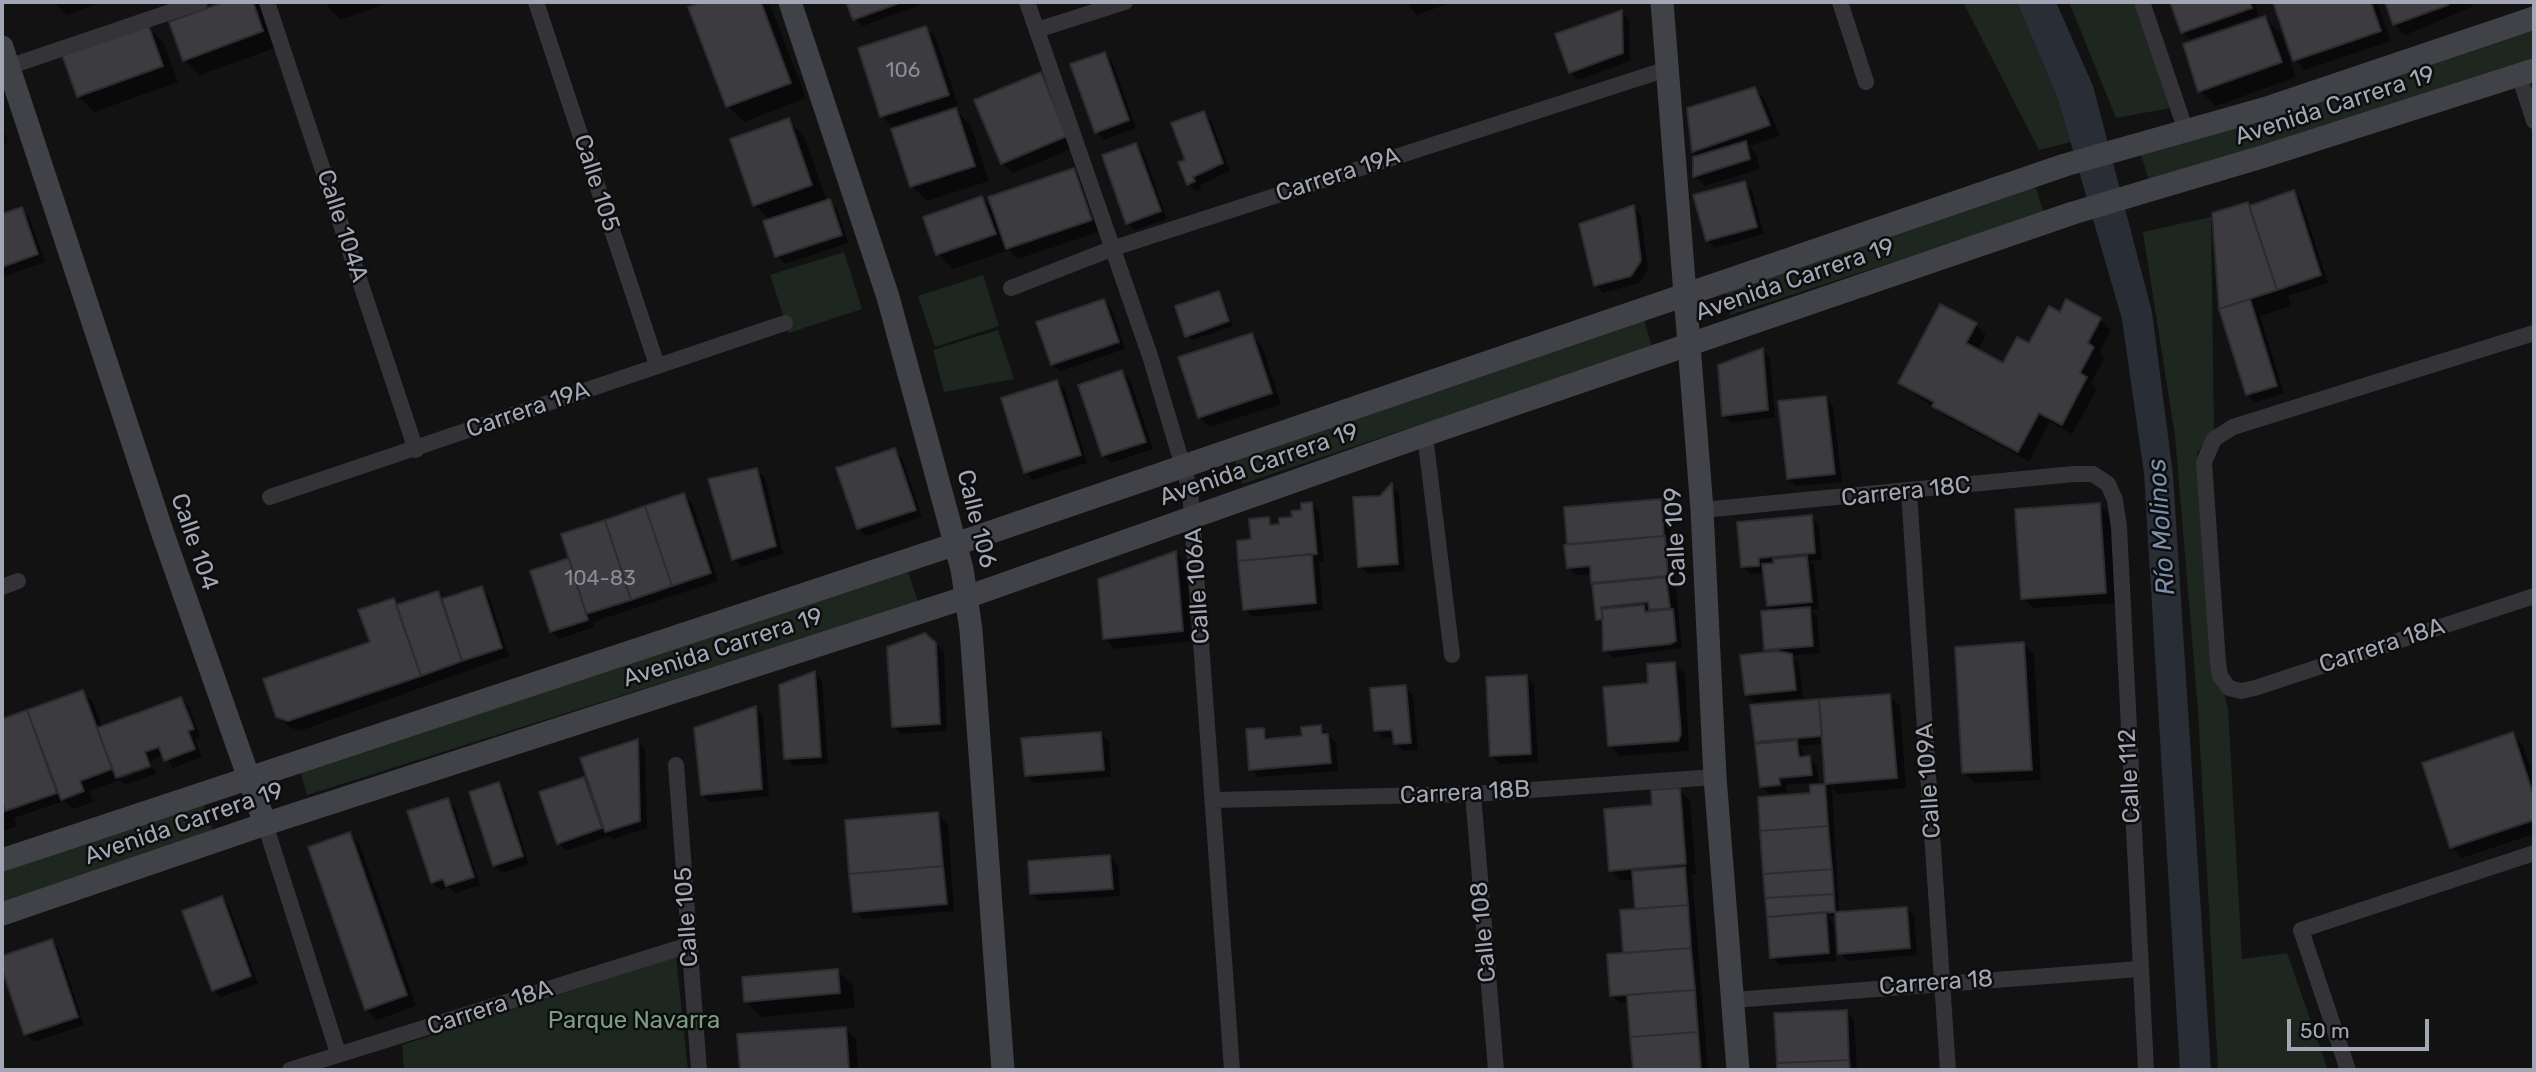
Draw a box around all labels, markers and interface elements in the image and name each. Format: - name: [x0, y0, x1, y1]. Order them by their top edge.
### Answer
- house number: 106: [886, 58, 920, 84]
- street label: Avenida Carrera 19: [2231, 60, 2439, 152]
- street label: Calle 105: [567, 131, 625, 235]
- street label: Carrera 19A: [1272, 141, 1404, 209]
- street label: Calle 104A: [310, 166, 374, 286]
- street label: Avenida Carrera 19: [1692, 232, 1898, 328]
- street label: Carrera 19A: [463, 375, 593, 445]
- street label: Avenida Carrera 19: [1156, 417, 1362, 513]
- water label: Río Molinos: [2142, 458, 2182, 596]
- street label: Calle 106: [950, 467, 1002, 571]
- street label: Carrera 18C: [1840, 471, 1972, 513]
- street label: Calle 109: [1659, 486, 1693, 588]
- street label: Calle 104: [164, 490, 224, 594]
- street label: Calle 106A: [1180, 527, 1216, 645]
- house number: 104-83: [564, 566, 636, 592]
- street label: Avenida Carrera 19: [619, 602, 827, 694]
- street label: Carrera 18A: [2316, 612, 2448, 680]
- street label: Calle 109A: [1911, 723, 1947, 839]
- street label: Calle 112: [2113, 728, 2147, 824]
- street label: Carrera 18B: [1399, 775, 1531, 811]
- street label: Avenida Carrera 19: [81, 776, 287, 872]
- street label: Calle 105: [669, 866, 705, 968]
- street label: Calle 108: [1465, 880, 1503, 984]
- street label: Carrera 18: [1878, 965, 1994, 1001]
- street label: Carrera 18A: [424, 974, 556, 1042]
- scale bar: [2291, 1006, 2433, 1050]
- park label: Parque Navarra: [548, 1007, 720, 1035]
- text: 50 m: [2300, 1018, 2350, 1043]

